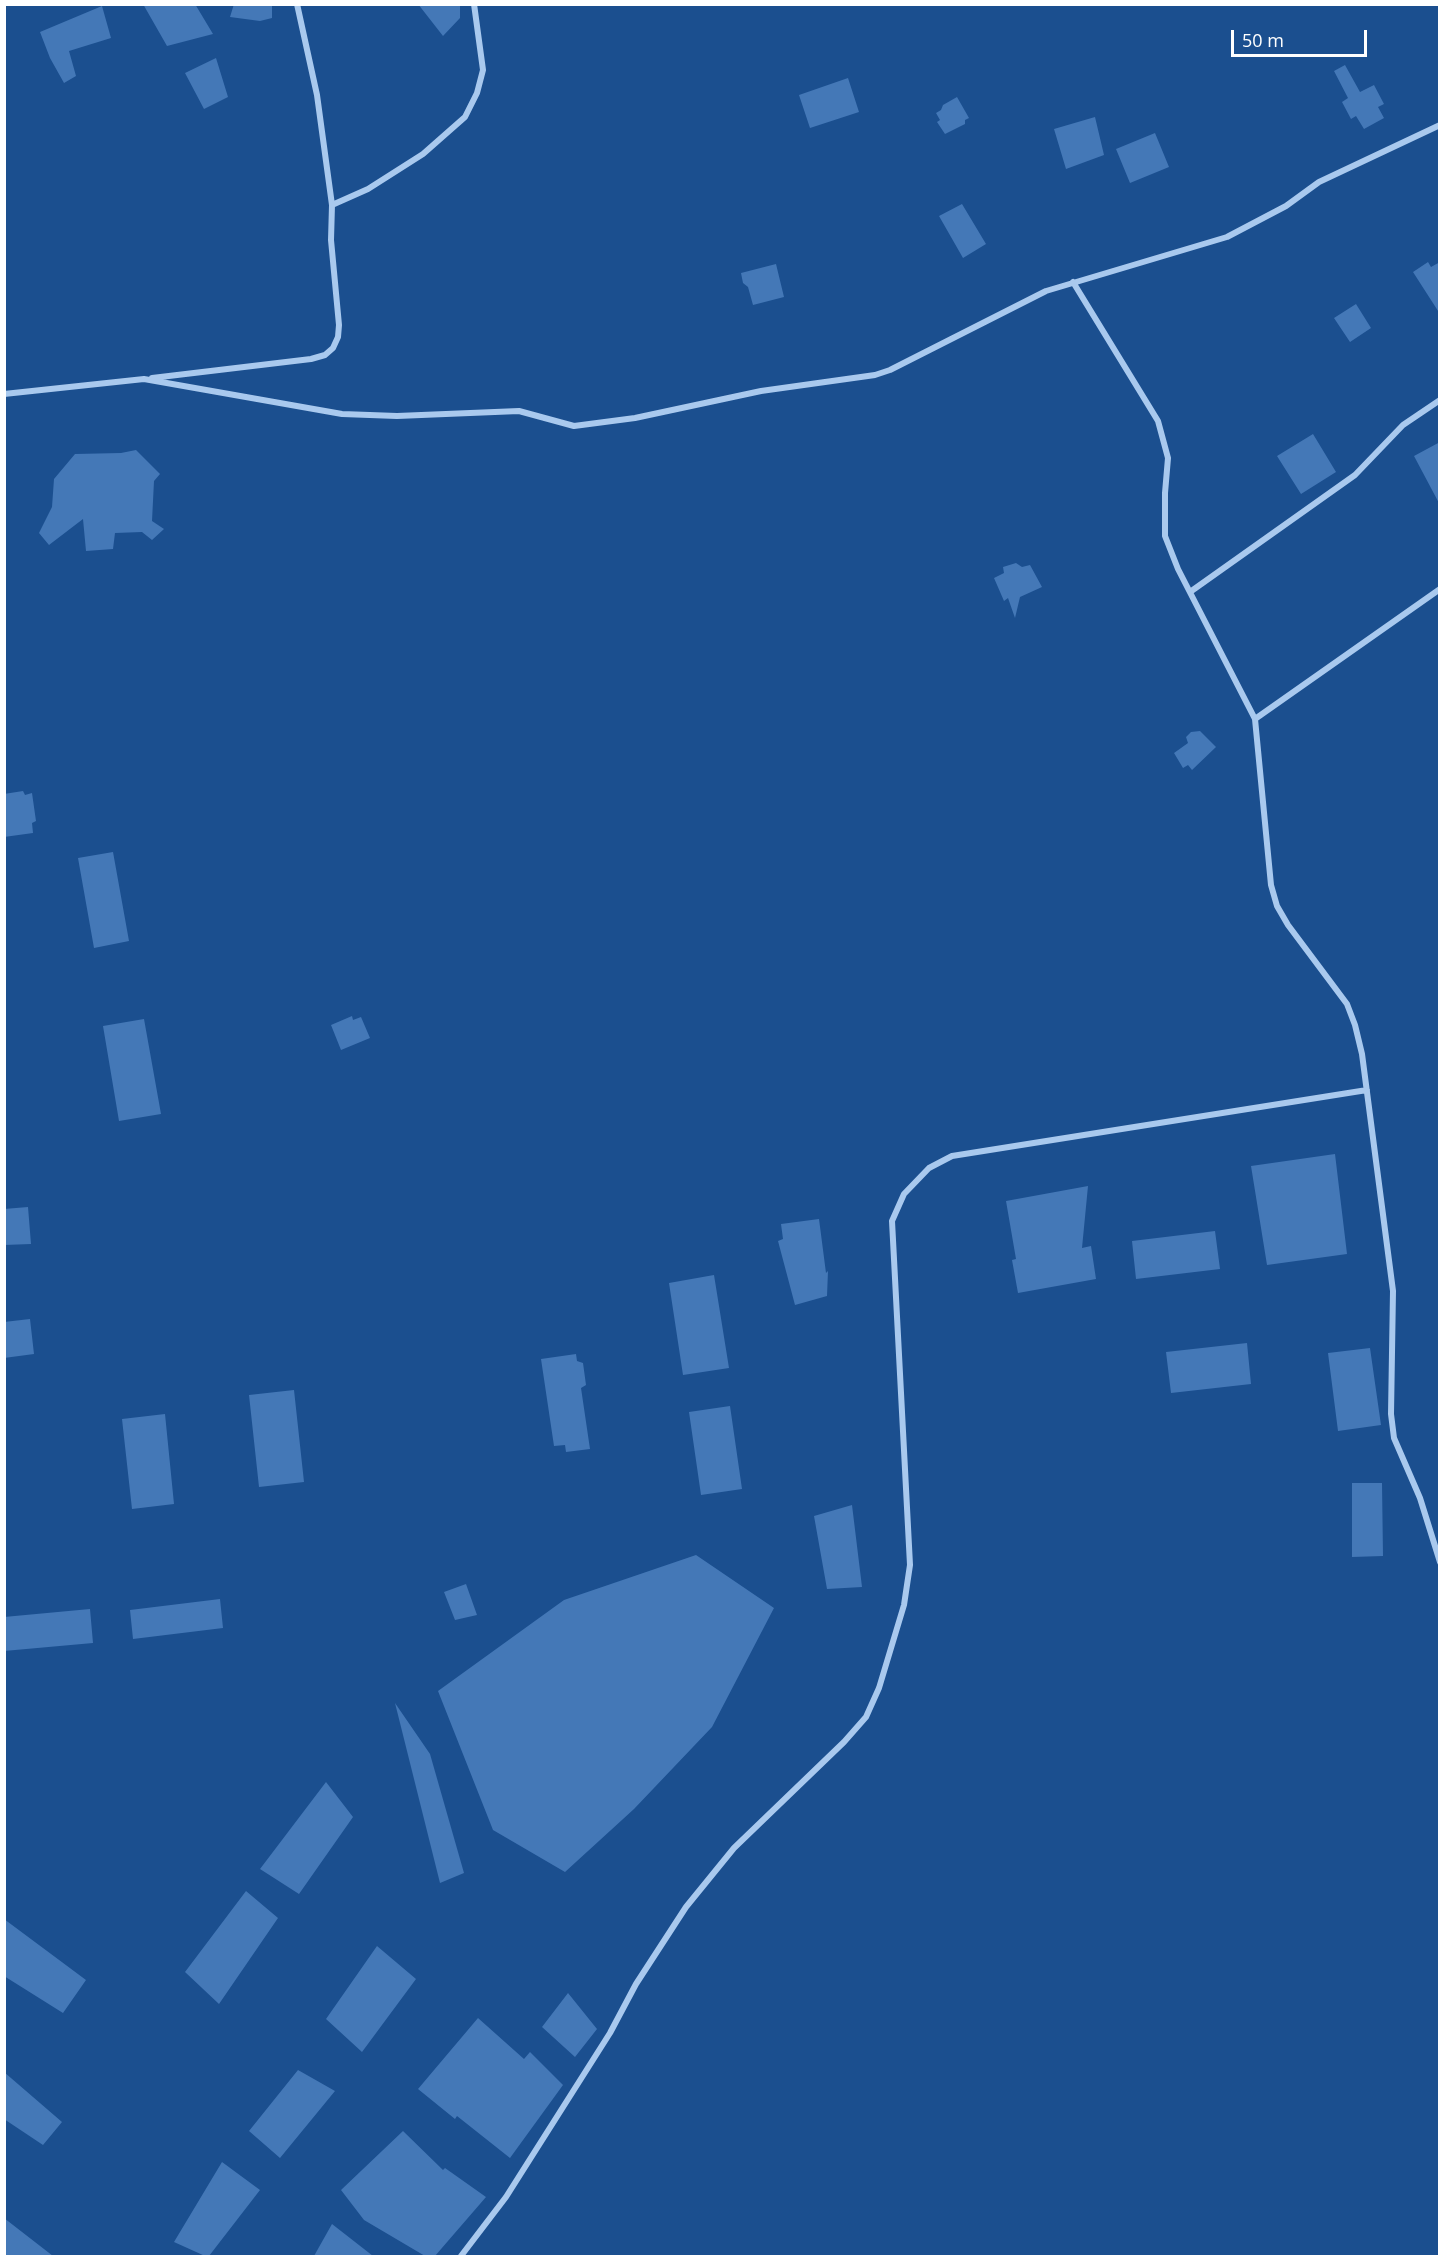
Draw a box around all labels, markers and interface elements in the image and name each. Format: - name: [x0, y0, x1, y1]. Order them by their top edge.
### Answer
- scale bar: [1234, 18, 1370, 56]
- text: 50 m: [1242, 28, 1284, 52]

